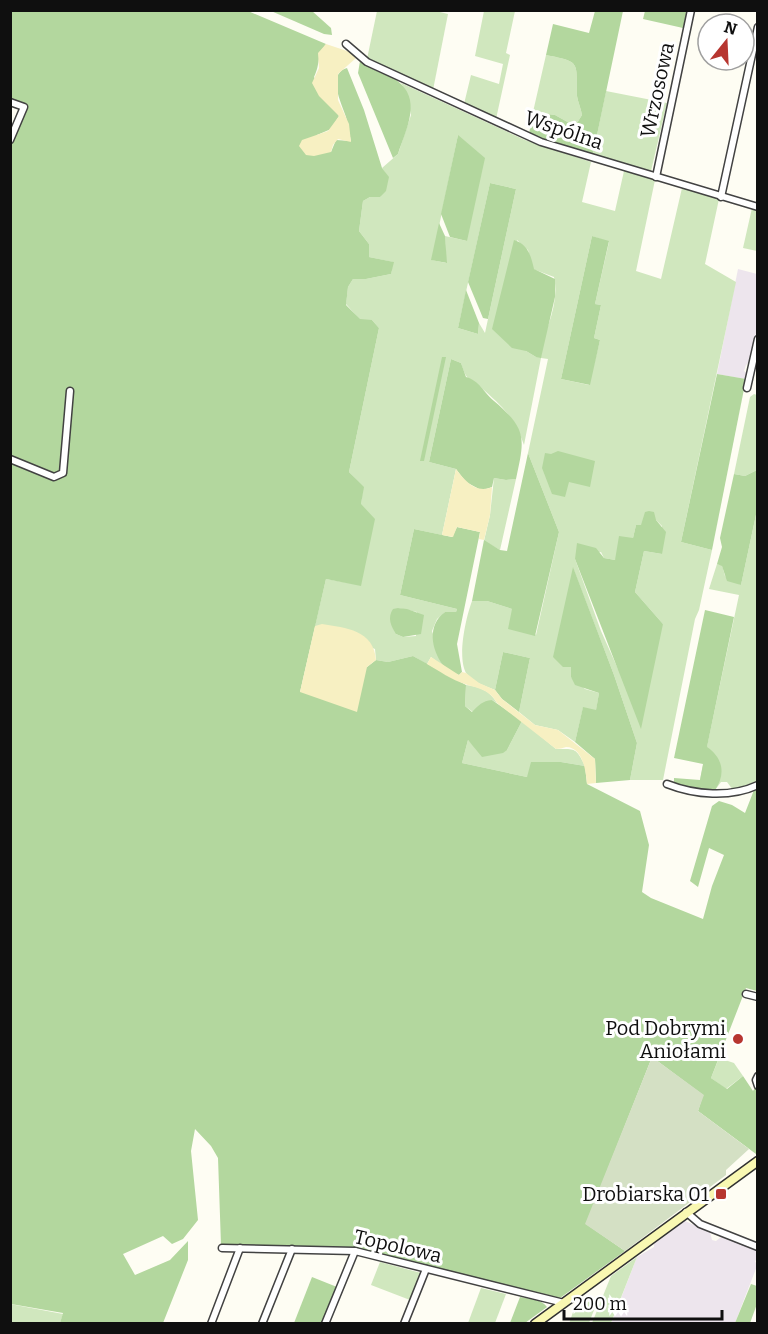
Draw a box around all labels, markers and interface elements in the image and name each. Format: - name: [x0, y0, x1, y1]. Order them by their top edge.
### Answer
- north arrow: [696, 12, 756, 72]
- text: N: [722, 17, 739, 39]
- street label: Wrzosowa: [635, 40, 679, 140]
- street label: Wspólna: [522, 105, 606, 155]
- place label: Pod Dobrymi Aniołami: [605, 1016, 726, 1063]
- marker: Pod Dobrymi Aniołami: [731, 1032, 745, 1046]
- place label: Drobiarska 01: [582, 1182, 709, 1206]
- marker: Drobiarska 01: [714, 1187, 728, 1201]
- street label: Topolowa: [352, 1224, 444, 1268]
- scale bar: [564, 1283, 722, 1321]
- text: 200 m: [573, 1293, 627, 1315]

